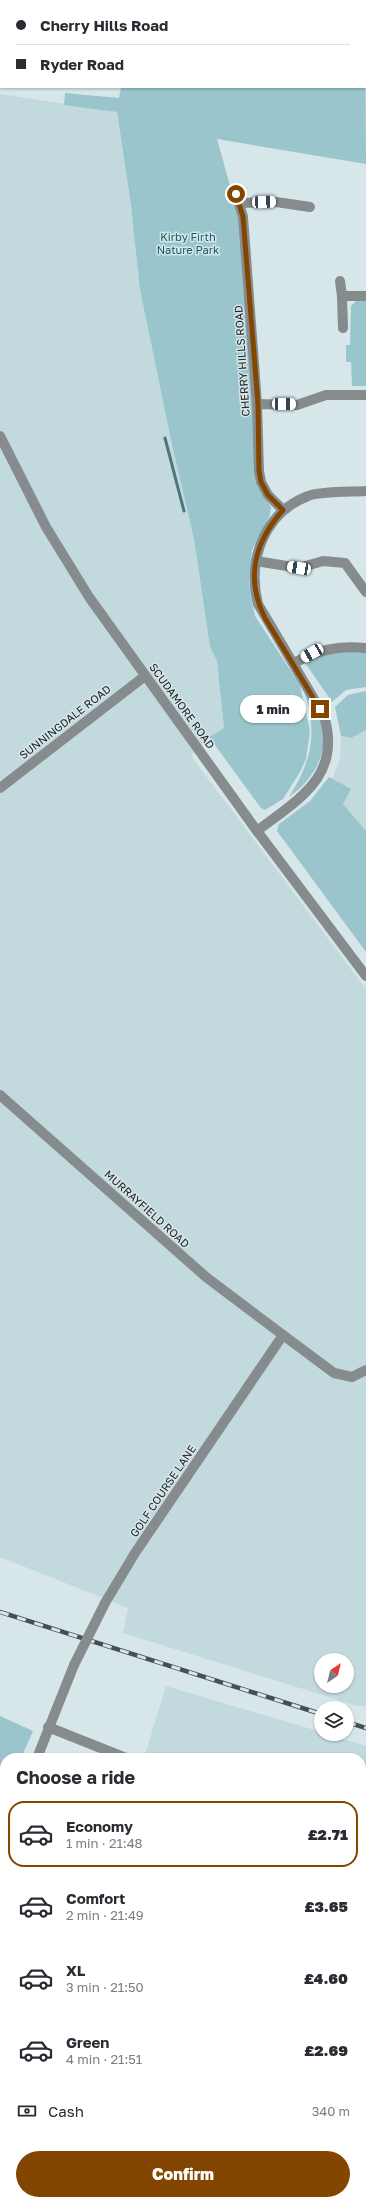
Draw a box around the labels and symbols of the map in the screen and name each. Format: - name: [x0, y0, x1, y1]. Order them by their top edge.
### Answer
- route start: [227, 185, 245, 203]
- car: [252, 196, 276, 208]
- park label: Kirby Firth Nature Park: [157, 230, 219, 256]
- street label: CHERRY HILLS ROAD: [231, 305, 252, 417]
- car: [272, 398, 296, 410]
- car: [286, 560, 312, 576]
- car: [299, 642, 325, 664]
- street label: SCUDAMORE ROAD: [147, 660, 218, 751]
- street label: SUNNINGDALE ROAD: [16, 682, 113, 761]
- callout: 1 min: [240, 695, 306, 723]
- route end: [311, 700, 329, 718]
- street label: MURRAYFIELD ROAD: [102, 1167, 193, 1250]
- street label: GOLF COURSE LANE: [127, 1442, 198, 1539]
- north arrow: [314, 1653, 354, 1693]

